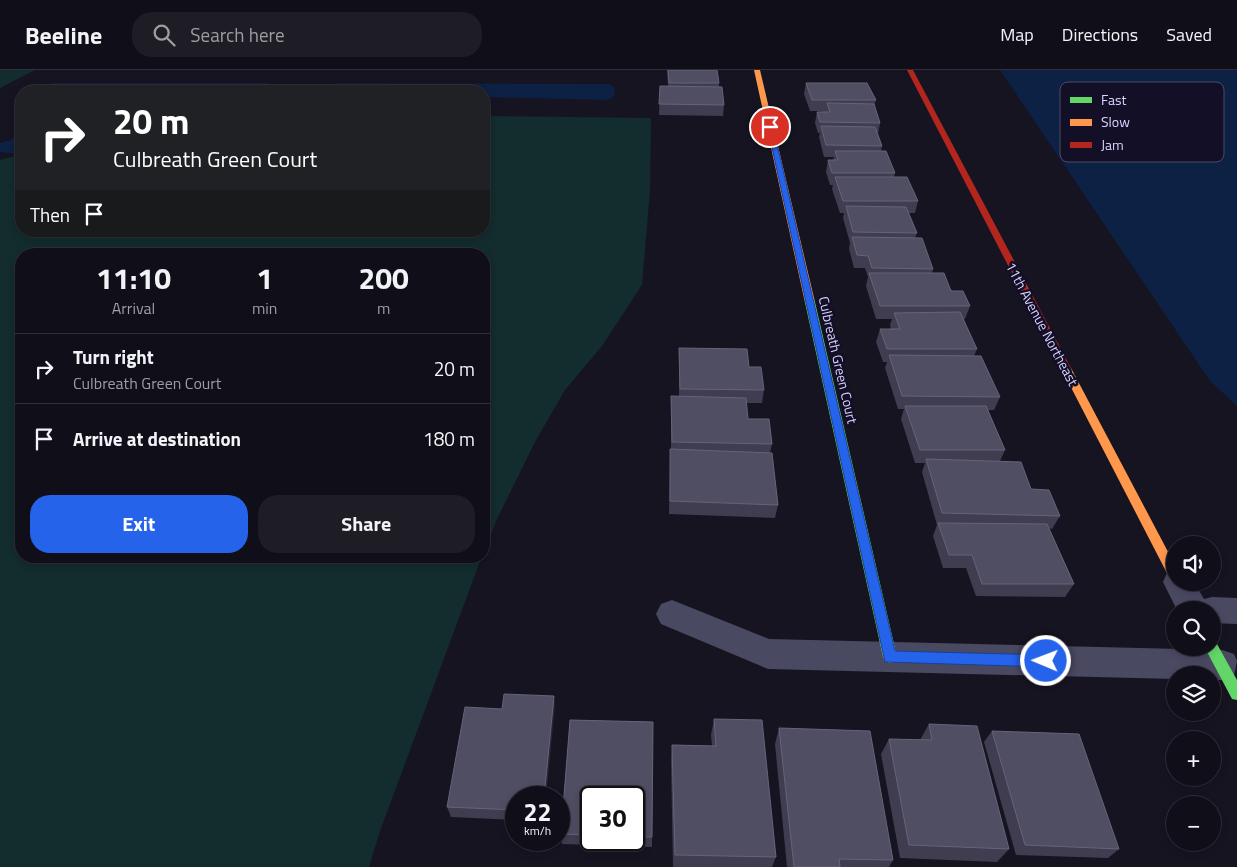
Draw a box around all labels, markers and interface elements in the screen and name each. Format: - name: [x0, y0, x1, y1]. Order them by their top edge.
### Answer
- search box: [132, 12, 482, 57]
- text: Beeline: [25, 17, 102, 53]
- text: Search here: [190, 20, 285, 49]
- icon: search: [150, 21, 178, 49]
- text: Map: [1000, 21, 1034, 48]
- text: Directions: [1062, 21, 1138, 48]
- text: Saved: [1166, 21, 1212, 48]
- legend: [1060, 82, 1224, 162]
- text: Fast: [1101, 89, 1126, 110]
- text: 20 m: [113, 94, 189, 148]
- icon: right: [30, 105, 95, 170]
- pin: [749, 106, 791, 148]
- text: Slow: [1101, 111, 1130, 132]
- icon: arrive: [756, 113, 784, 141]
- text: Jam: [1101, 134, 1124, 155]
- text: Culbreath Green Court: [113, 142, 317, 176]
- text: Then: [30, 200, 70, 229]
- icon: arrive: [80, 200, 108, 228]
- text: 11:10: [96, 255, 171, 301]
- text: 1: [256, 255, 273, 301]
- text: 200: [359, 255, 409, 301]
- street label: 11th Avenue Northeast: [1001, 258, 1084, 390]
- street label: Culbreath Green Court: [814, 294, 863, 426]
- text: Arrival: [112, 296, 155, 320]
- text: min: [252, 296, 277, 320]
- text: m: [377, 296, 390, 320]
- text: Turn right: [73, 342, 154, 371]
- text: 20 m: [434, 354, 475, 383]
- icon: right: [30, 355, 58, 383]
- text: Culbreath Green Court: [73, 371, 221, 395]
- text: Arrive at destination: [73, 424, 241, 453]
- text: 180 m: [423, 424, 475, 453]
- icon: arrive: [30, 425, 58, 453]
- button: Exit: [30, 495, 248, 553]
- button: Share: [258, 495, 475, 553]
- map controls: [1166, 536, 1221, 851]
- button: sound: [1166, 536, 1221, 591]
- button: search: [1166, 601, 1221, 656]
- position arrow: [1019, 634, 1071, 686]
- button: layers: [1166, 666, 1221, 721]
- button: +: [1166, 731, 1221, 786]
- speed limit sign: 30: [580, 786, 645, 851]
- text: 22: [523, 793, 552, 831]
- button: −: [1166, 796, 1221, 851]
- text: km/h: [524, 821, 551, 840]

